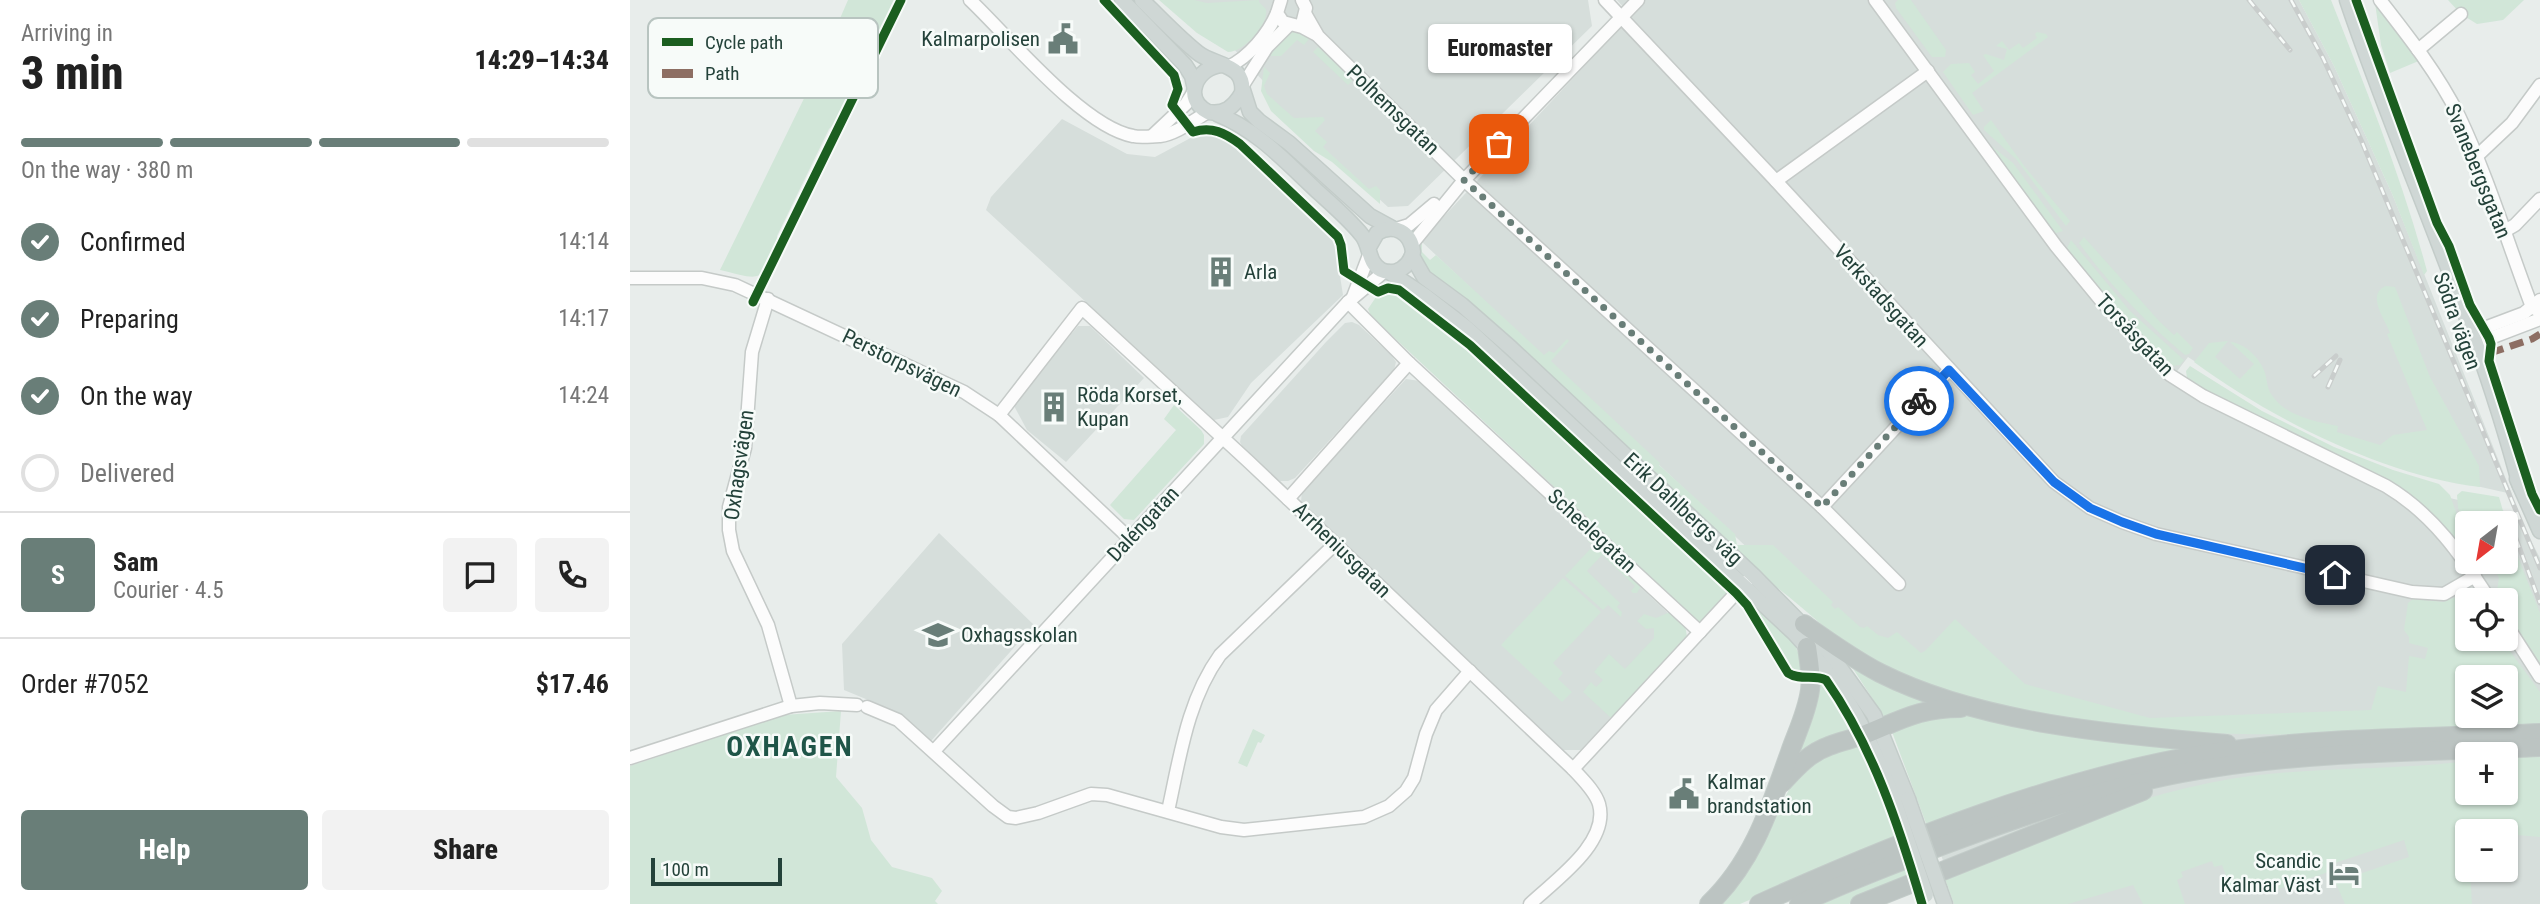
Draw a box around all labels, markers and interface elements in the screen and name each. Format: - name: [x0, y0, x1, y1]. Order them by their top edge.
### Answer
- legend: [648, 18, 878, 98]
- text: Arriving in: [21, 20, 113, 47]
- public building icon: Kalmarpolisen: [1046, 22, 1080, 56]
- callout: Euromaster: [1427, 25, 1571, 74]
- place label: Kalmarpolisen: [921, 27, 1040, 51]
- text: Cycle path: [705, 31, 783, 54]
- text: Euromaster: [1447, 35, 1553, 62]
- text: 14:29–14:34: [475, 45, 609, 75]
- text: 3 min: [21, 46, 124, 100]
- street label: Polhemsgatan: [1342, 60, 1444, 160]
- text: Path: [705, 62, 739, 85]
- street label: Svanebergsgatan: [2440, 100, 2516, 242]
- pin: [1469, 114, 1529, 174]
- icon: bag: [1480, 125, 1518, 163]
- text: On the way · 380 m: [21, 157, 193, 184]
- icon: check: [21, 223, 59, 261]
- text: Confirmed: [80, 227, 186, 257]
- text: 14:14: [558, 228, 609, 255]
- street label: Verkstadsgatan: [1829, 240, 1933, 352]
- building icon: Arla: [1204, 255, 1238, 289]
- place label: Arla: [1244, 260, 1277, 284]
- street label: Södra vägen: [2428, 269, 2486, 373]
- street label: Torsåsgatan: [2091, 289, 2179, 381]
- icon: check: [21, 300, 59, 338]
- text: Preparing: [80, 304, 179, 334]
- text: 14:17: [558, 305, 609, 332]
- street label: Perstorpsvägen: [839, 324, 965, 402]
- courier: [1884, 366, 1954, 436]
- icon: check: [21, 377, 59, 415]
- text: On the way: [80, 381, 193, 411]
- text: 14:24: [558, 382, 609, 409]
- icon: bike: [1900, 382, 1938, 420]
- place label: Röda Korset, Kupan: [1077, 383, 1182, 431]
- building icon: Röda Korset, Kupan: [1037, 390, 1071, 424]
- street label: Oxhagsvägen: [719, 408, 759, 522]
- street label: Erik Dahlbergs väg: [1619, 448, 1747, 570]
- text: Delivered: [80, 458, 175, 488]
- street label: Daléngatan: [1102, 482, 1184, 566]
- street label: Scheelegatan: [1543, 484, 1641, 578]
- street label: Arrheniusgatan: [1288, 497, 1396, 603]
- north arrow: [2455, 511, 2518, 574]
- map controls: [2455, 511, 2518, 882]
- button: chat: [443, 538, 517, 612]
- button: phone: [535, 538, 609, 612]
- pin: [2305, 545, 2365, 605]
- text: Sam: [113, 547, 159, 577]
- icon: home: [2316, 556, 2354, 594]
- text: S: [51, 560, 65, 590]
- text: Courier · 4.5: [113, 577, 224, 604]
- button: locate: [2455, 588, 2518, 651]
- school or university icon: Oxhagsskolan: [921, 618, 955, 652]
- place label: Oxhagsskolan: [961, 623, 1078, 647]
- button: layers: [2455, 665, 2518, 728]
- text: Order #7052: [21, 669, 149, 699]
- text: $17.46: [536, 669, 609, 699]
- district label: OXHAGEN: [726, 730, 854, 763]
- button: +: [2455, 742, 2518, 805]
- place label: Kalmar brandstation: [1707, 770, 1812, 818]
- public building icon: Kalmar brandstation: [1667, 777, 1701, 811]
- button: Help: [21, 810, 308, 890]
- button: Share: [322, 810, 609, 890]
- button: −: [2455, 819, 2518, 882]
- place label: Scandic Kalmar Väst: [2220, 849, 2321, 897]
- scale bar: [651, 855, 782, 887]
- hotel icon: Scandic Kalmar Väst: [2327, 856, 2361, 890]
- text: 100 m: [662, 858, 709, 881]

